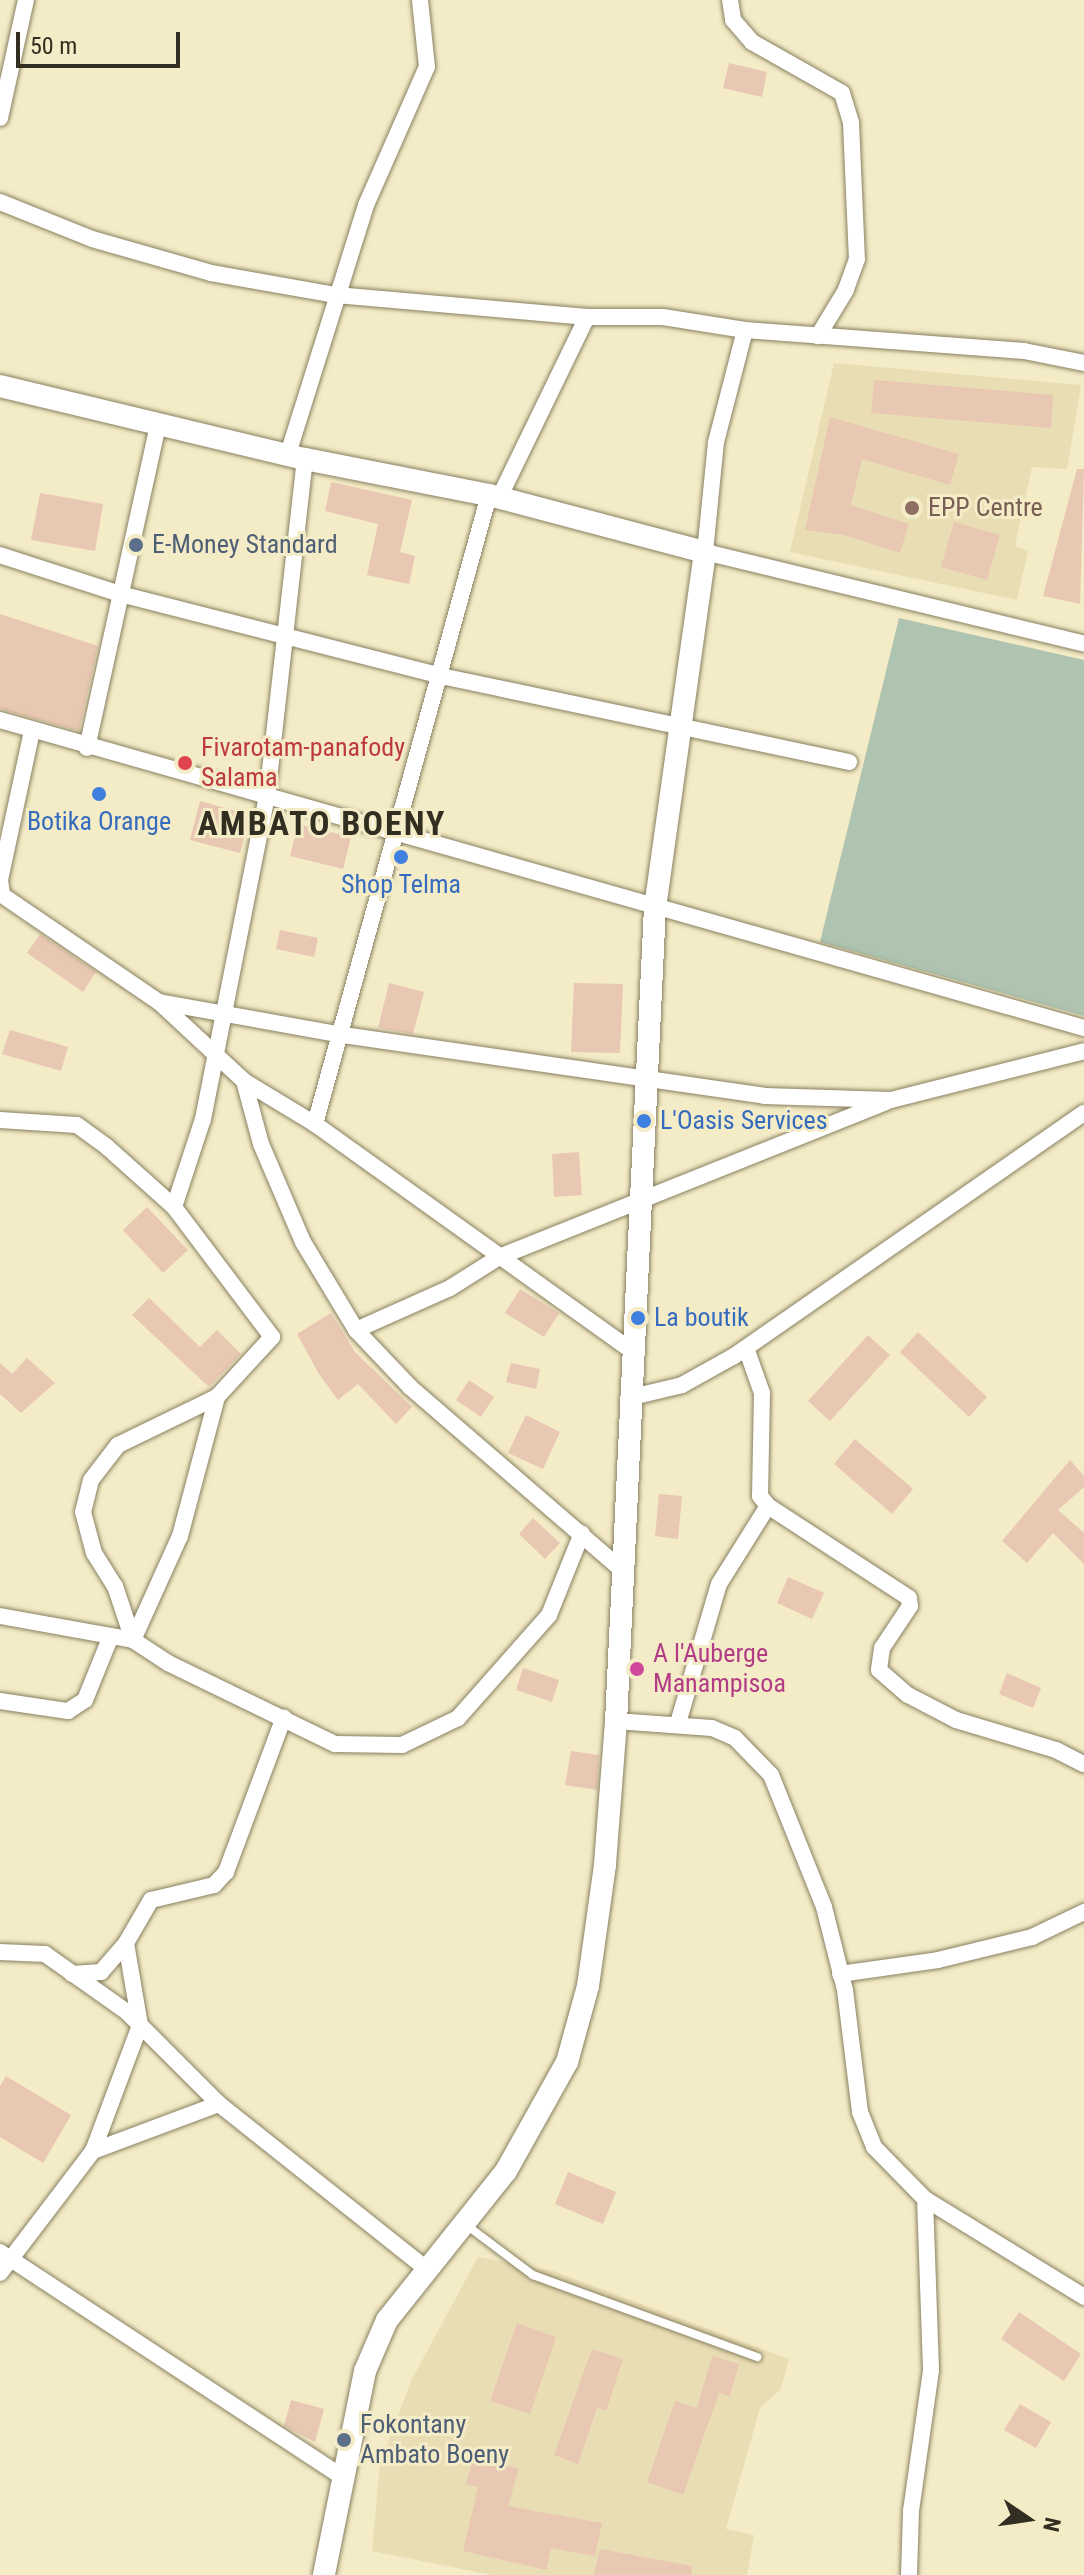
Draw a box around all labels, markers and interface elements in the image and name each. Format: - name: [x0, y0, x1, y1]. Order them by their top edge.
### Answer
- scale bar: [20, 16, 184, 66]
- text: 50 m: [30, 32, 77, 60]
- place label: EPP Centre: [928, 492, 1043, 524]
- marker: EPP Centre: [903, 499, 921, 517]
- place label: E-Money Standard: [152, 529, 338, 561]
- marker: E-Money Standard: [127, 536, 145, 554]
- place label: Fivarotam-panafody Salama: [201, 732, 405, 794]
- marker: Fivarotam-panafody Salama: [176, 754, 194, 772]
- marker: Botika Orange: [90, 785, 108, 803]
- district label: AMBATO BOENY: [198, 804, 446, 844]
- place label: Botika Orange: [27, 806, 171, 838]
- marker: Shop Telma: [392, 848, 410, 866]
- place label: Shop Telma: [341, 869, 461, 901]
- place label: L'Oasis Services: [660, 1105, 828, 1137]
- marker: L'Oasis Services: [635, 1112, 653, 1130]
- place label: La boutik: [654, 1302, 749, 1334]
- marker: La boutik: [629, 1309, 647, 1327]
- place label: A l'Auberge Manampisoa: [653, 1638, 786, 1700]
- marker: A l'Auberge Manampisoa: [628, 1660, 646, 1678]
- place label: Fokontany Ambato Boeny: [360, 2409, 509, 2470]
- marker: Fokontany Ambato Boeny: [335, 2431, 353, 2449]
- north arrow: [988, 2479, 1068, 2559]
- text: N: [1038, 2515, 1066, 2534]

